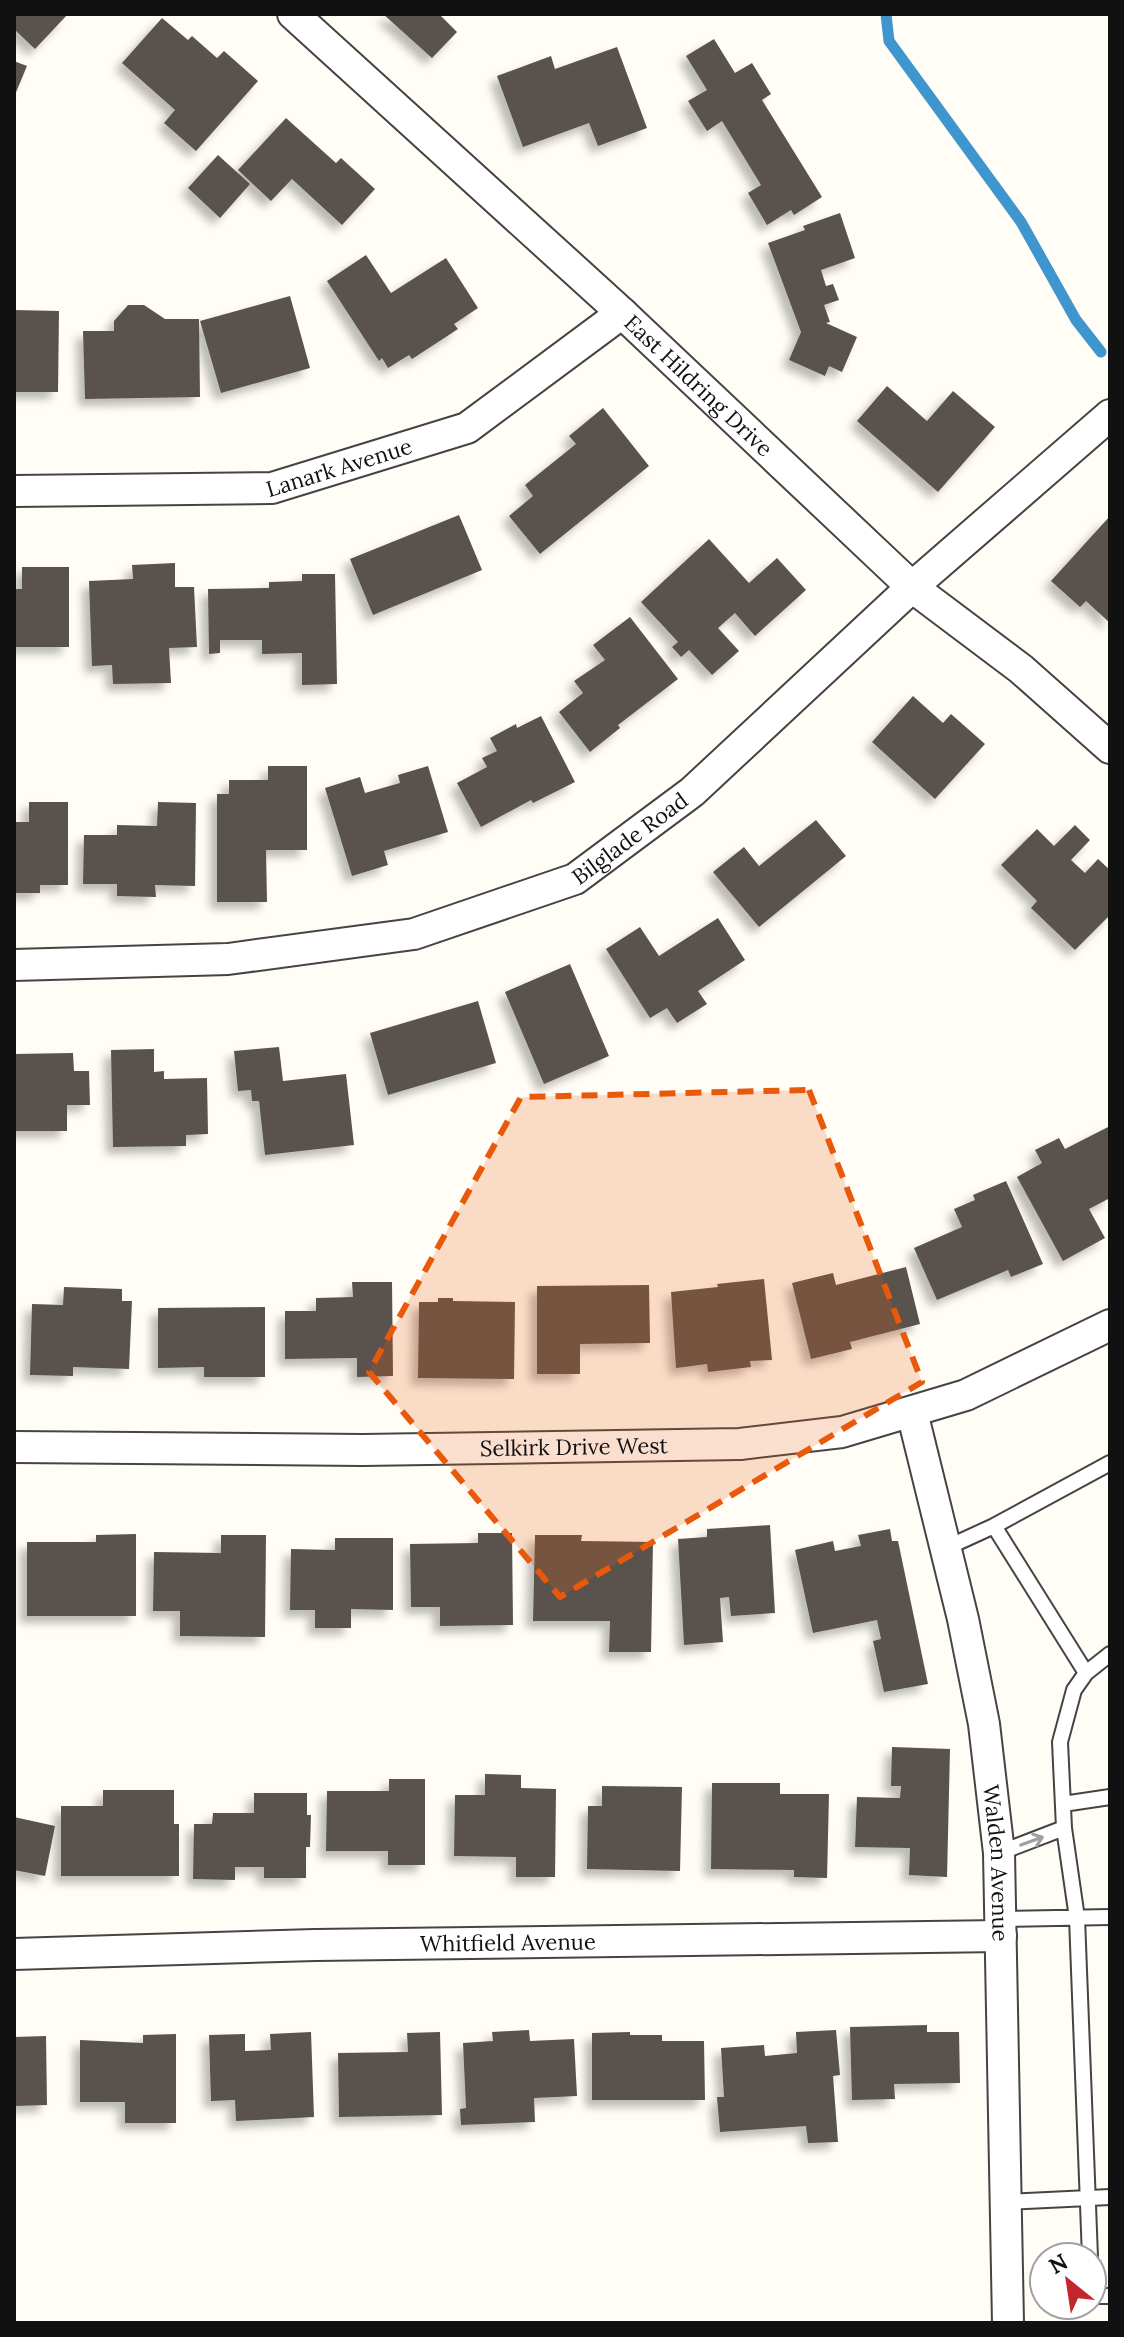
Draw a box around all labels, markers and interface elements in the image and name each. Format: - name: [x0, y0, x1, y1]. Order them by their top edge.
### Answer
- street label: East Hildring Drive: [619, 309, 779, 462]
- street label: Lanark Avenue: [263, 432, 415, 503]
- street label: Bilglade Road: [566, 786, 693, 891]
- street label: Selkirk Drive West: [480, 1431, 669, 1462]
- street label: Walden Avenue: [977, 1783, 1015, 1942]
- one-way arrow: [1019, 1833, 1043, 1847]
- street label: Whitfield Avenue: [420, 1927, 596, 1958]
- north arrow: [1028, 2241, 1108, 2321]
- text: N: [1044, 2247, 1072, 2280]

